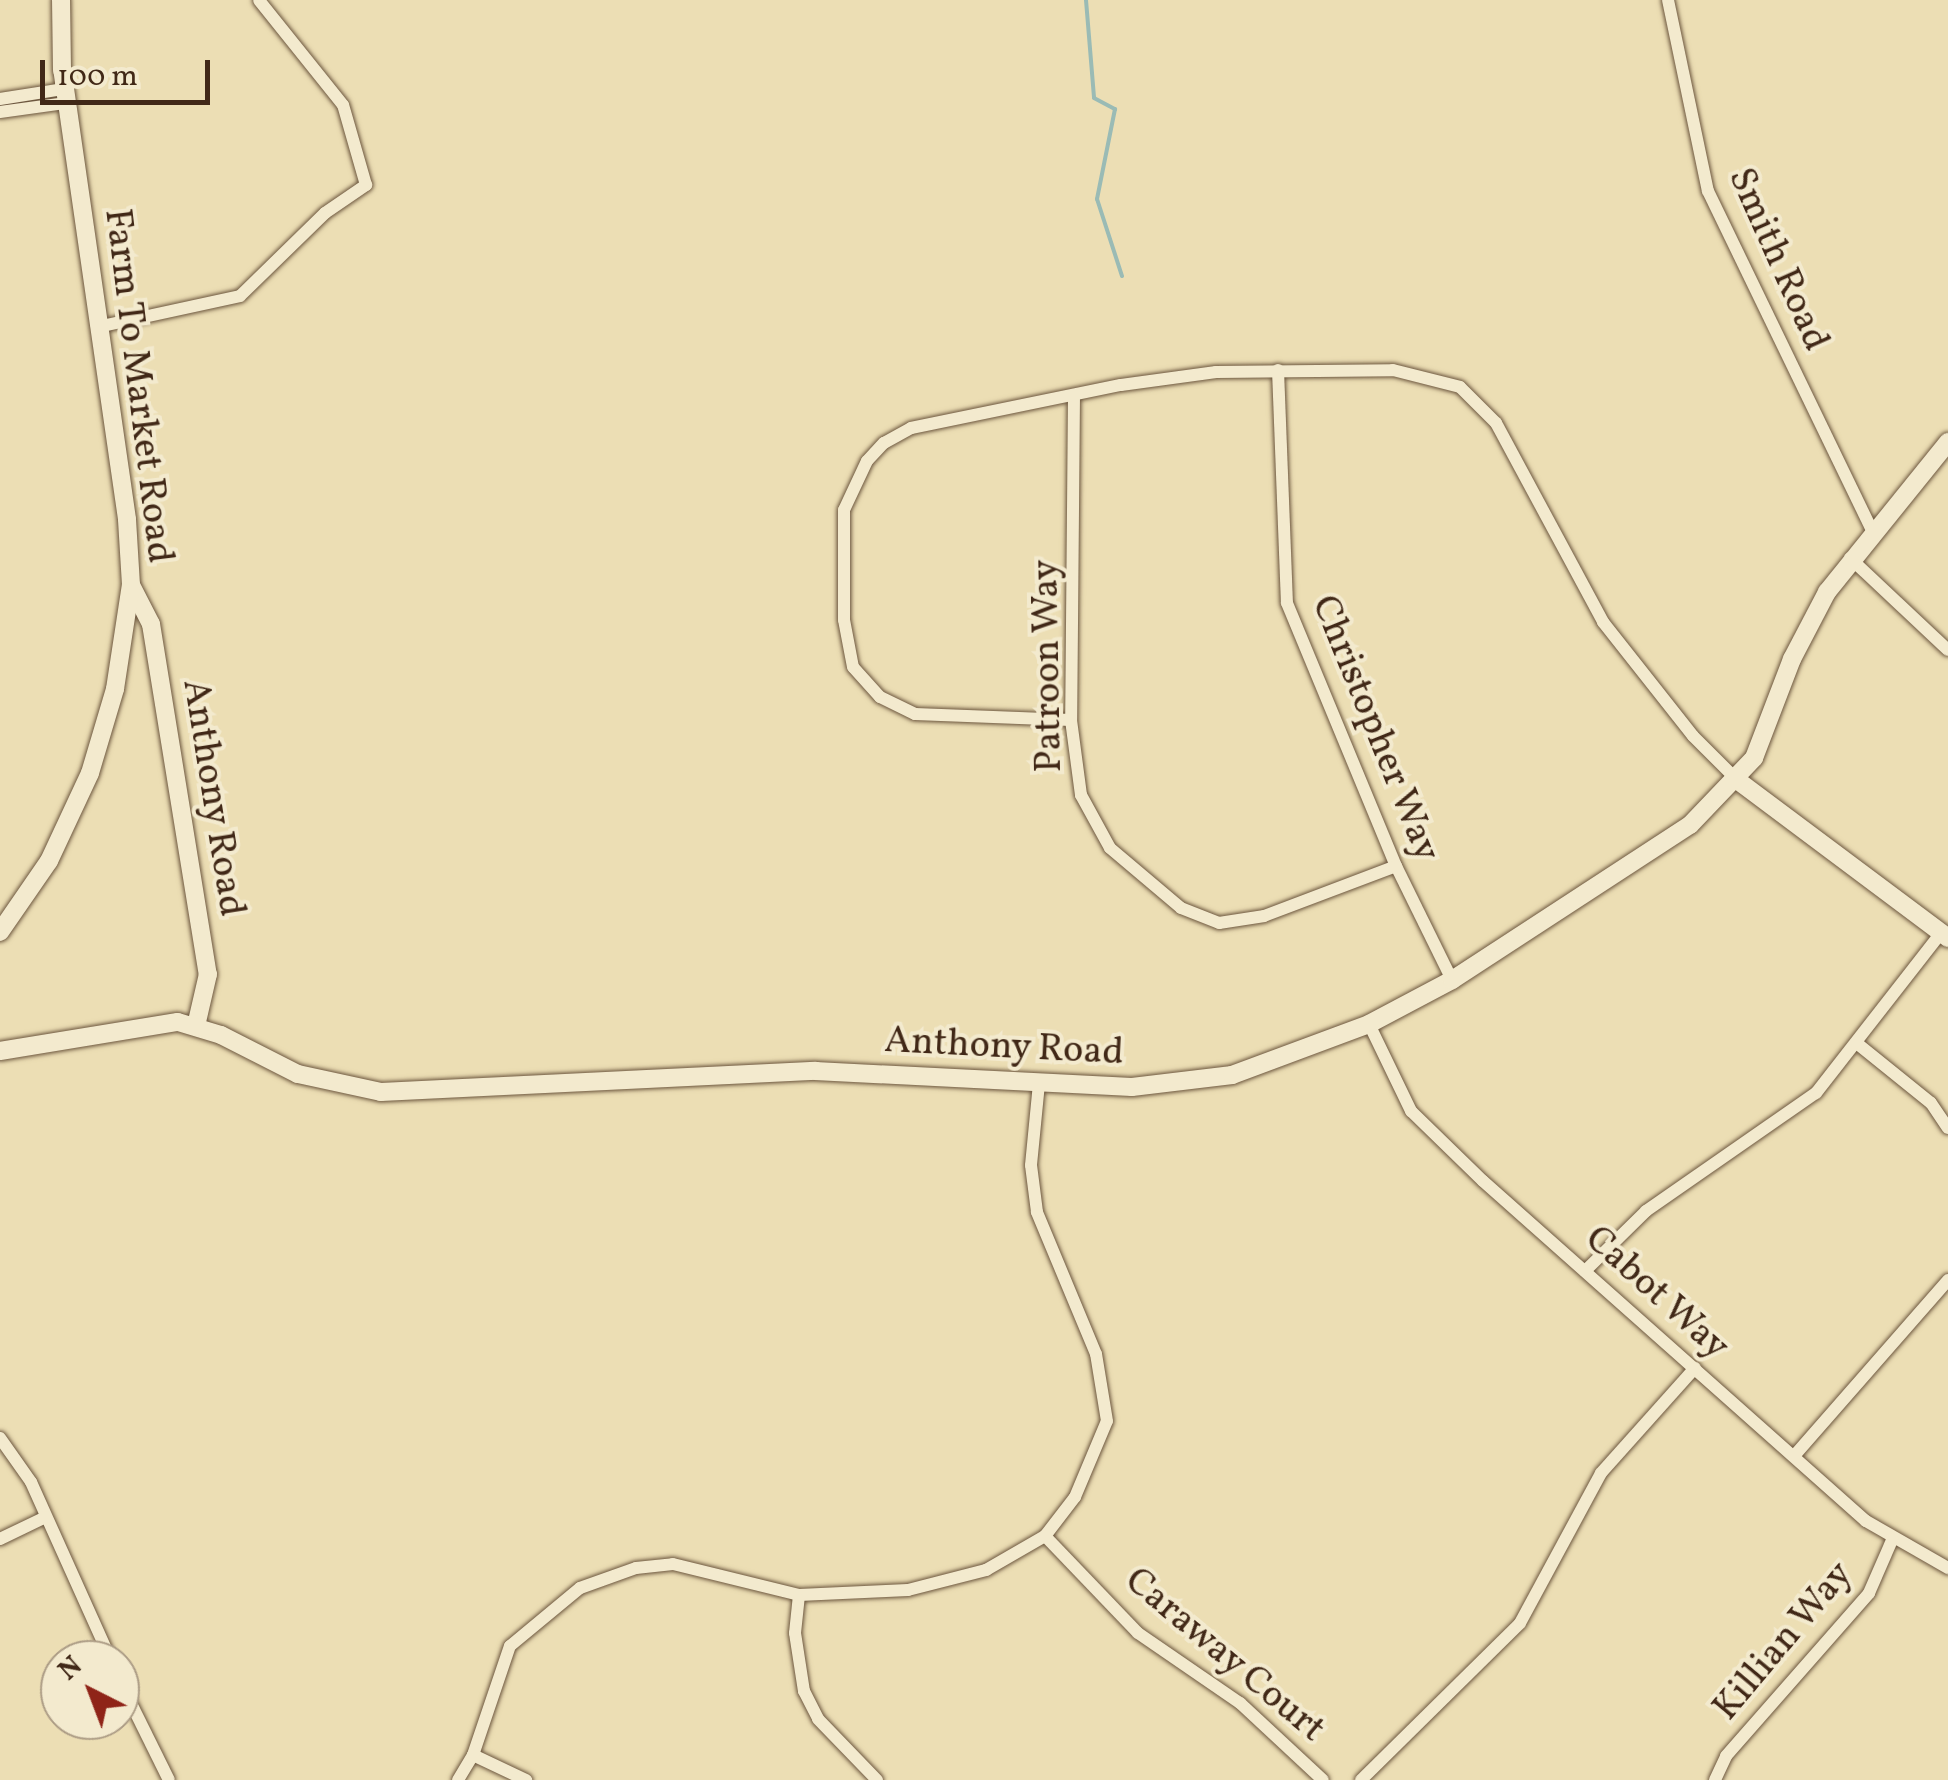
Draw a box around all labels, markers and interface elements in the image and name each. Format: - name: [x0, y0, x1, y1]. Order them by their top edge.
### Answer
- scale bar: [45, 40, 215, 102]
- text: 100 m: [57, 56, 138, 98]
- street label: Smith Road: [1716, 161, 1838, 359]
- street label: Farm To Market Road: [93, 206, 181, 566]
- street label: Patroon Way: [1024, 559, 1074, 773]
- street label: Christopher Way: [1300, 589, 1448, 869]
- street label: Anthony Road: [171, 676, 253, 920]
- street label: Anthony Road: [883, 1019, 1125, 1077]
- street label: Cabot Way: [1574, 1217, 1738, 1371]
- street label: Killian Way: [1704, 1553, 1864, 1731]
- street label: Caraway Court: [1114, 1559, 1334, 1753]
- north arrow: [40, 1640, 140, 1740]
- text: N: [50, 1648, 92, 1690]

